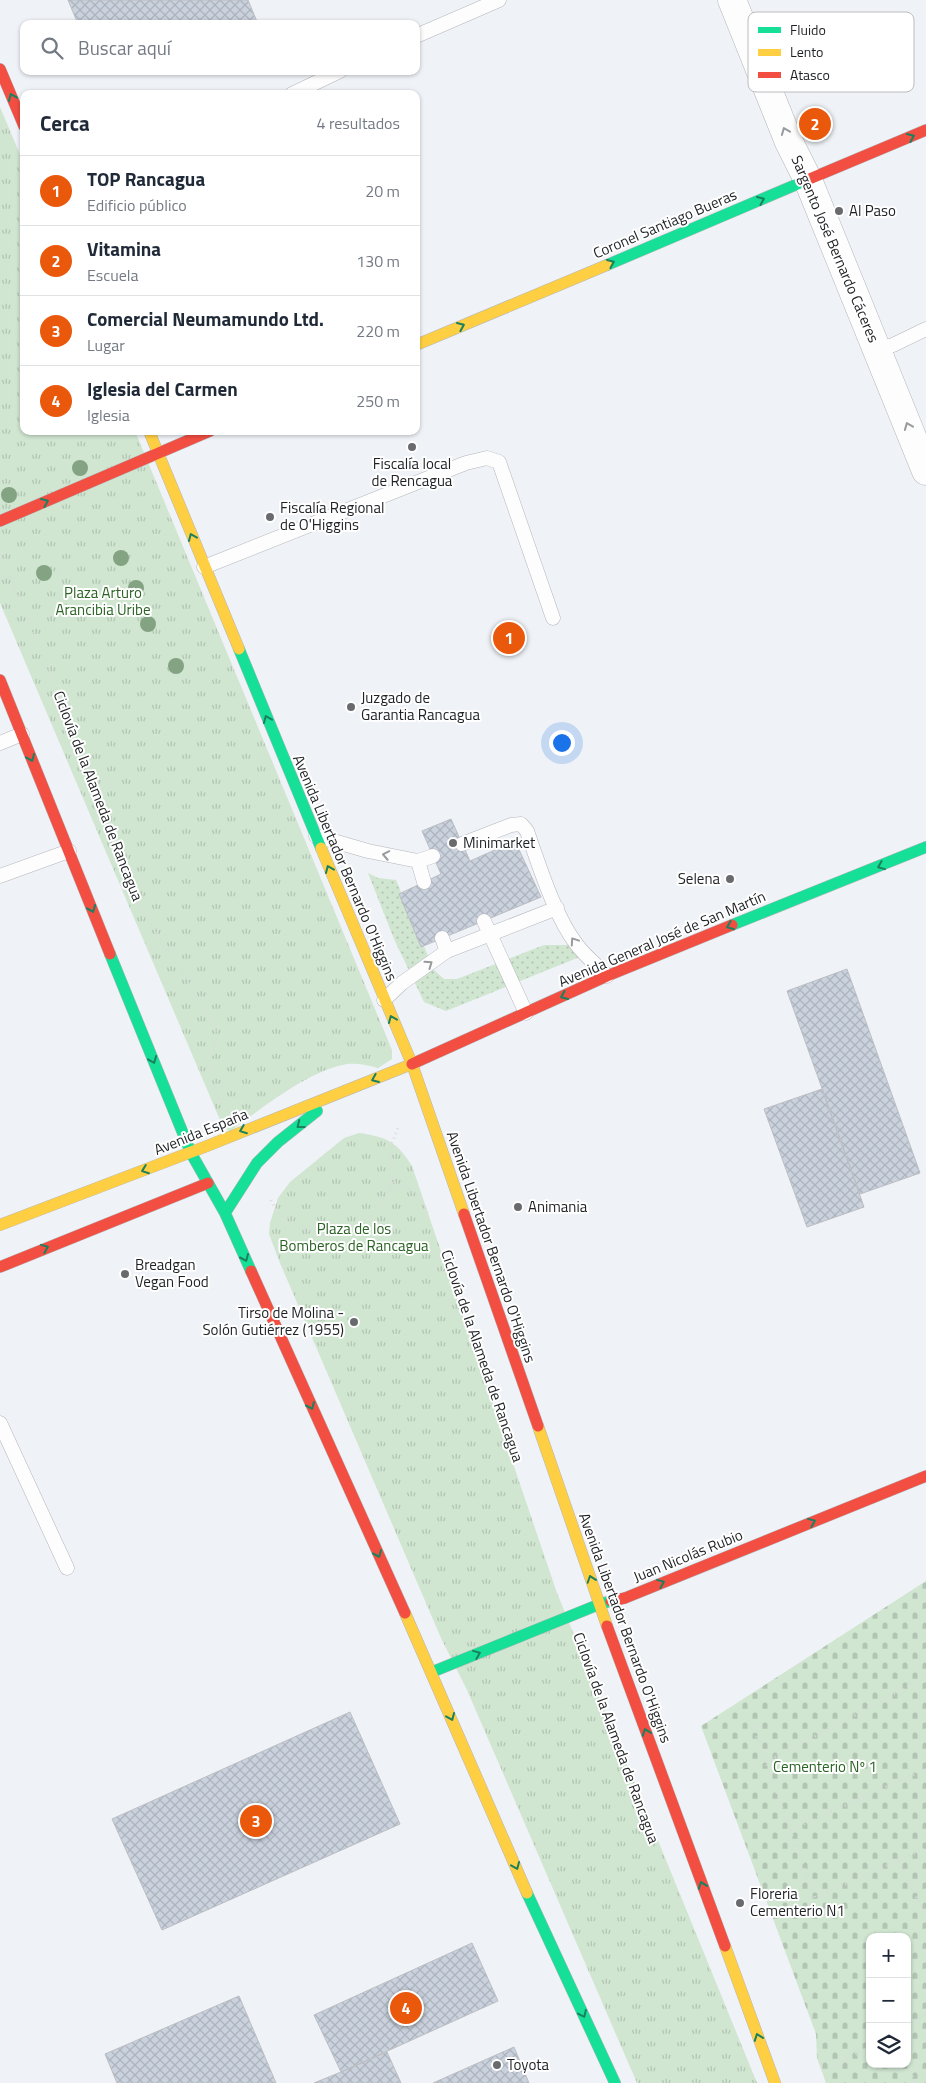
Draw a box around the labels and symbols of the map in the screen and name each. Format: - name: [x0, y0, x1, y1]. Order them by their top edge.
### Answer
- legend: [748, 12, 914, 92]
- text: Fluido: [790, 19, 826, 40]
- text: Lento: [790, 41, 824, 62]
- text: Atasco: [790, 64, 830, 85]
- one-way arrow: [8, 94, 18, 102]
- pin: 2: [799, 105, 831, 143]
- one-way arrow: [780, 127, 791, 136]
- one-way arrow: [906, 132, 915, 143]
- street label: Sargento José Bernardo Cáceres: [785, 152, 885, 346]
- street label: Coronel Santiago Bueras: [589, 183, 740, 264]
- one-way arrow: [756, 195, 765, 206]
- place label: Al Paso: [849, 199, 896, 222]
- marker: Al Paso: [833, 205, 845, 217]
- one-way arrow: [606, 258, 615, 269]
- one-way arrow: [456, 321, 465, 332]
- one-way arrow: [903, 422, 914, 431]
- marker: Fiscalía local de Rencagua: [406, 441, 418, 453]
- place label: Fiscalía local de Rencagua: [372, 452, 453, 492]
- place label: Fiscalía Regional de O'Higgins: [280, 496, 384, 536]
- one-way arrow: [40, 497, 49, 508]
- marker: Fiscalía Regional de O'Higgins: [264, 511, 276, 523]
- one-way arrow: [187, 533, 197, 541]
- park label: Plaza Arturo Arancibia Uribe: [55, 581, 151, 621]
- pin: 1: [493, 619, 525, 657]
- place label: Juzgado de Garantia Rancagua: [361, 686, 480, 726]
- street label: Ciclovía de la Alameda de Rancagua: [48, 687, 149, 905]
- marker: Juzgado de Garantia Rancagua: [345, 701, 357, 713]
- one-way arrow: [263, 715, 274, 724]
- your location: [549, 730, 575, 756]
- street label: Avenida Libertador Bernardo O'Higgins: [287, 751, 404, 984]
- one-way arrow: [25, 753, 36, 762]
- place label: Minimarket: [463, 831, 536, 854]
- marker: Minimarket: [447, 837, 459, 849]
- one-way arrow: [382, 850, 390, 860]
- one-way arrow: [877, 859, 886, 870]
- one-way arrow: [325, 865, 336, 874]
- place label: Selena: [678, 867, 720, 890]
- marker: Selena: [724, 873, 736, 885]
- street label: Avenida General José de San Martín: [555, 884, 769, 993]
- one-way arrow: [86, 904, 96, 913]
- one-way arrow: [726, 920, 735, 931]
- one-way arrow: [571, 937, 580, 946]
- one-way arrow: [423, 961, 432, 970]
- one-way arrow: [560, 989, 569, 1000]
- one-way arrow: [388, 1015, 399, 1024]
- one-way arrow: [146, 1055, 157, 1064]
- one-way arrow: [371, 1073, 380, 1083]
- street label: Avenida España: [150, 1102, 252, 1161]
- one-way arrow: [297, 1119, 306, 1127]
- one-way arrow: [239, 1124, 248, 1134]
- street label: Avenida Libertador Bernardo O'Higgins: [441, 1128, 542, 1366]
- one-way arrow: [141, 1164, 150, 1174]
- place label: Animania: [528, 1195, 588, 1218]
- marker: Animania: [512, 1201, 524, 1213]
- park label: Plaza de los Bomberos de Rancagua: [279, 1217, 429, 1257]
- one-way arrow: [40, 1244, 49, 1255]
- street label: Ciclovía de la Alameda de Rancagua: [435, 1247, 530, 1466]
- place label: Breadgan Vegan Food: [135, 1253, 209, 1293]
- one-way arrow: [238, 1253, 249, 1262]
- marker: Breadgan Vegan Food: [119, 1268, 131, 1280]
- place label: Tirso de Molina - Solón Gutiérrez (1955): [202, 1301, 344, 1341]
- marker: Tirso de Molina - Solón Gutiérrez (1955): [348, 1316, 360, 1328]
- one-way arrow: [305, 1401, 316, 1410]
- street label: Avenida Libertador Bernardo O'Higgins: [573, 1509, 678, 1746]
- one-way arrow: [807, 1518, 816, 1529]
- street label: Juan Nicolás Rubio: [630, 1523, 746, 1588]
- one-way arrow: [372, 1549, 383, 1558]
- one-way arrow: [587, 1575, 597, 1584]
- one-way arrow: [656, 1579, 665, 1589]
- street label: Ciclovía de la Alameda de Rancagua: [567, 1629, 666, 1847]
- one-way arrow: [472, 1650, 481, 1661]
- one-way arrow: [445, 1712, 456, 1721]
- one-way arrow: [642, 1728, 652, 1737]
- park label: Cementerio Nº 1: [773, 1755, 877, 1778]
- pin: 3: [240, 1802, 272, 1840]
- one-way arrow: [509, 1861, 520, 1870]
- one-way arrow: [698, 1881, 708, 1889]
- place label: Floreria Cementerio N1: [750, 1882, 845, 1922]
- marker: Floreria Cementerio N1: [734, 1897, 746, 1909]
- pin: 4: [390, 1989, 422, 2027]
- one-way arrow: [577, 2009, 587, 2018]
- one-way arrow: [754, 2033, 764, 2042]
- place label: Toyota: [507, 2053, 550, 2076]
- marker: Toyota: [491, 2059, 503, 2071]

